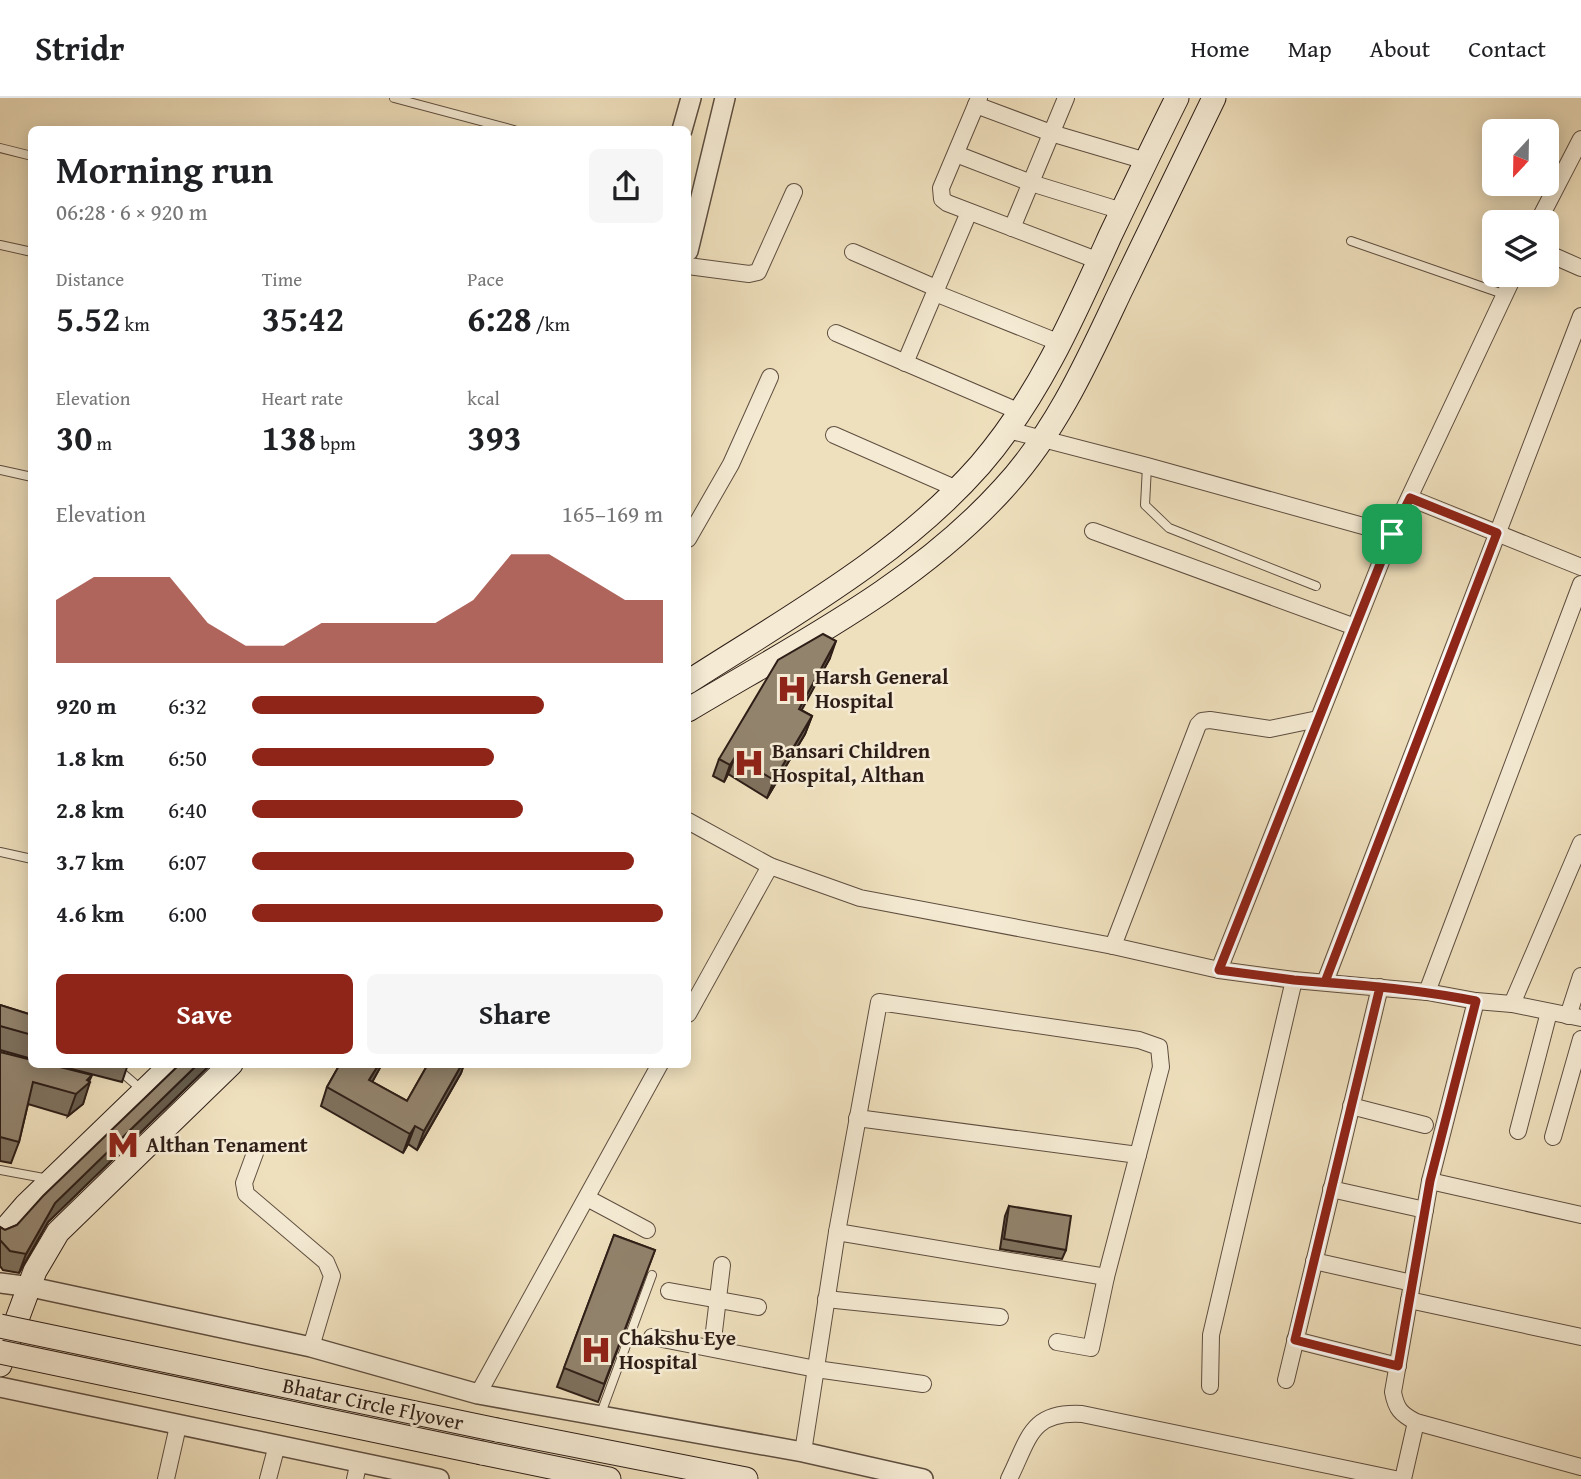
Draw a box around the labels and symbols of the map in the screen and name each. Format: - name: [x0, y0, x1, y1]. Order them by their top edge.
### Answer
- north arrow: [1482, 119, 1559, 196]
- pin: [1362, 504, 1422, 564]
- place label: Harsh General Hospital: [815, 661, 949, 716]
- hospital icon: Harsh General Hospital: [775, 672, 809, 706]
- place label: Bansari Children Hospital, Althan: [772, 735, 931, 790]
- hospital icon: Bansari Children Hospital, Althan: [732, 746, 766, 780]
- metro station icon: Althan Tenament: [106, 1128, 140, 1162]
- place label: Althan Tenament: [146, 1129, 308, 1160]
- place label: Chakshu Eye Hospital: [619, 1322, 736, 1377]
- hospital icon: Chakshu Eye Hospital: [579, 1333, 613, 1367]
- street label: Bhatar Circle Flyover: [280, 1369, 467, 1438]

